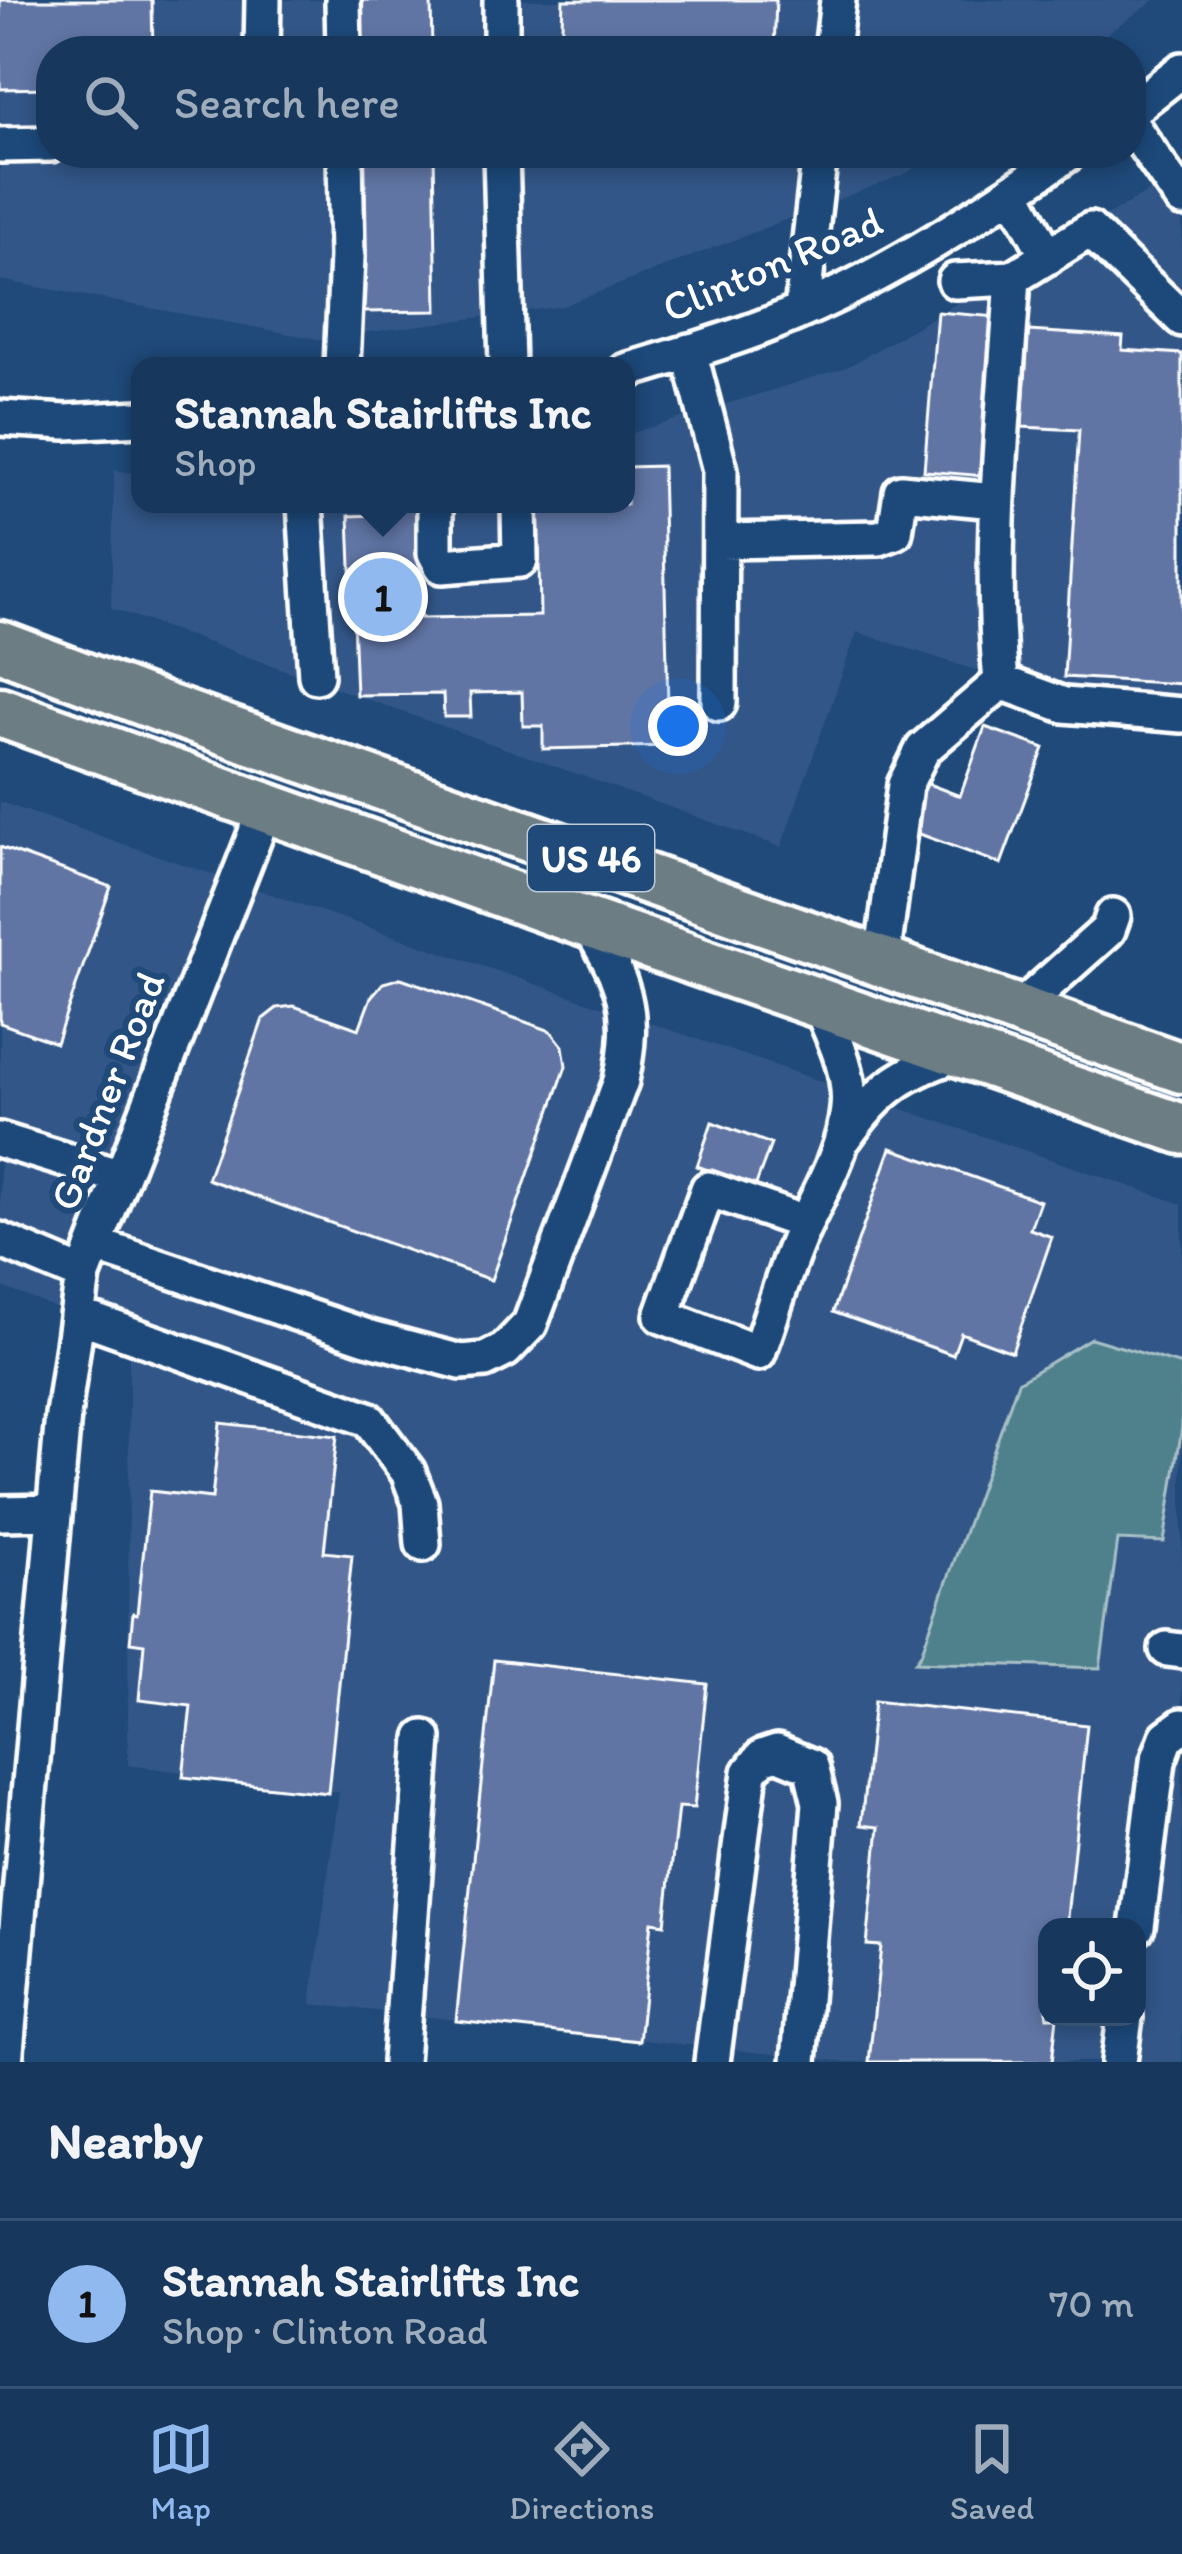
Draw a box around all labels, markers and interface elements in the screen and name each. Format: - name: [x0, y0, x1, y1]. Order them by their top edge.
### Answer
- search box: [36, 36, 1146, 168]
- icon: search: [78, 69, 144, 135]
- text: Search here: [174, 75, 400, 129]
- street label: Clinton Road: [655, 195, 889, 333]
- popup: [131, 357, 635, 513]
- text: Stannah Stairlifts Inc: [174, 385, 592, 439]
- text: Shop: [174, 439, 256, 486]
- pin: 1: [344, 552, 422, 642]
- your location: [648, 696, 708, 756]
- road number: US 46: [528, 825, 654, 891]
- street label: Gardner Road: [38, 965, 176, 1217]
- map controls: [1038, 1918, 1146, 2026]
- button: locate: [1038, 1918, 1146, 2026]
- text: Nearby: [48, 2110, 203, 2171]
- text: Stannah Stairlifts Inc: [162, 2253, 579, 2307]
- text: 1: [78, 2280, 96, 2327]
- text: 70 m: [1049, 2280, 1134, 2327]
- text: Shop · Clinton Road: [162, 2307, 488, 2354]
- tab: Map: [148, 2416, 214, 2527]
- tab: Directions: [509, 2416, 654, 2527]
- tab: Saved: [950, 2416, 1034, 2527]

